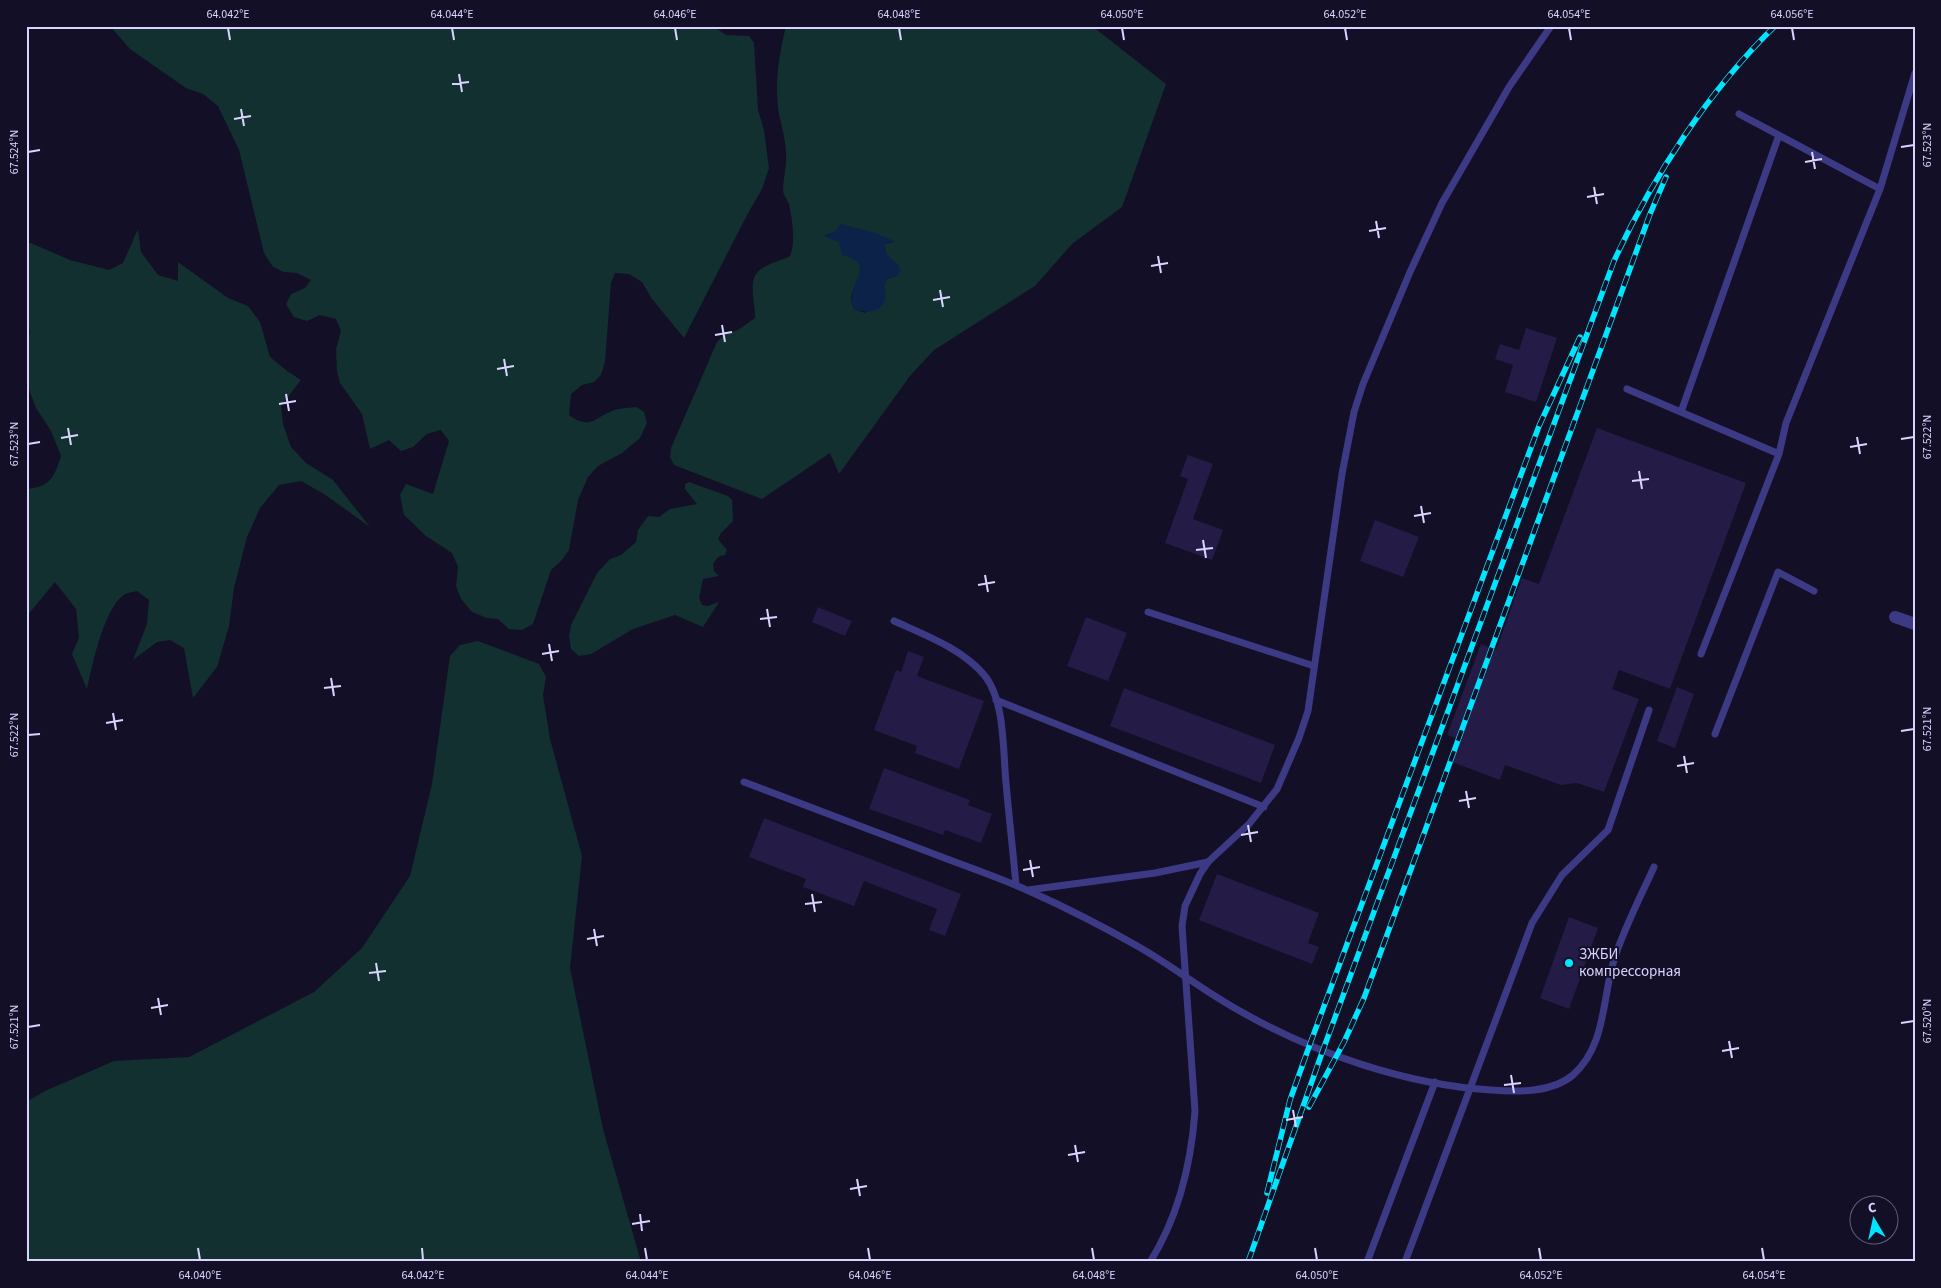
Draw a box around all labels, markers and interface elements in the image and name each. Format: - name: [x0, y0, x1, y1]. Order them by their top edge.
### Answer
- text: 64.042°E: [206, 6, 250, 23]
- text: 64.044°E: [430, 6, 474, 23]
- text: 64.046°E: [653, 6, 697, 23]
- text: 64.048°E: [877, 6, 921, 23]
- text: 64.050°E: [1100, 6, 1144, 23]
- text: 64.052°E: [1323, 6, 1367, 23]
- text: 64.054°E: [1547, 6, 1591, 23]
- text: 64.056°E: [1770, 6, 1814, 23]
- text: 67.523°N: [1919, 123, 1936, 167]
- text: 67.524°N: [6, 130, 23, 174]
- text: 67.522°N: [1919, 415, 1936, 459]
- text: 67.523°N: [6, 422, 23, 466]
- text: 67.521°N: [1919, 707, 1936, 751]
- text: 67.522°N: [6, 713, 23, 757]
- place label: ЗЖБИ компрессорная: [1579, 944, 1681, 982]
- marker: ЗЖБИ компрессорная: [1563, 957, 1575, 969]
- text: 67.520°N: [1919, 999, 1936, 1043]
- text: 67.521°N: [6, 1005, 23, 1049]
- north arrow: [1848, 1196, 1898, 1246]
- text: С: [1867, 1198, 1878, 1219]
- text: 64.040°E: [178, 1267, 222, 1284]
- text: 64.042°E: [401, 1267, 445, 1284]
- text: 64.044°E: [625, 1267, 669, 1284]
- text: 64.046°E: [848, 1267, 892, 1284]
- text: 64.048°E: [1072, 1267, 1116, 1284]
- text: 64.050°E: [1295, 1267, 1339, 1284]
- text: 64.052°E: [1519, 1267, 1563, 1284]
- text: 64.054°E: [1742, 1267, 1786, 1284]

